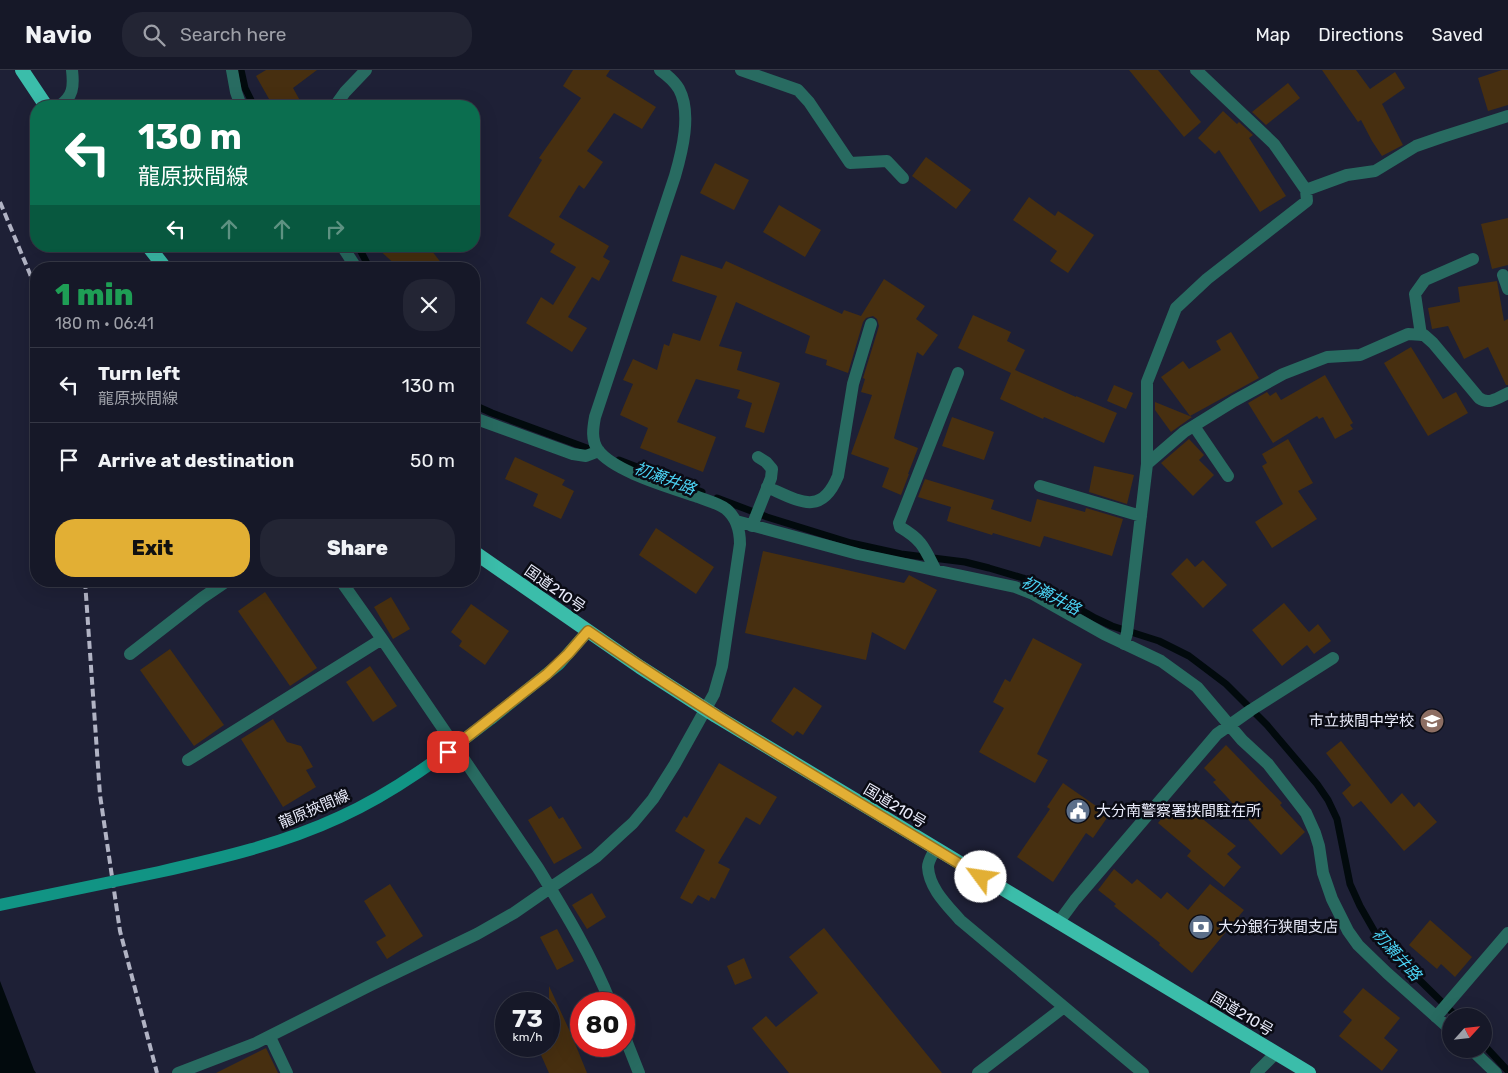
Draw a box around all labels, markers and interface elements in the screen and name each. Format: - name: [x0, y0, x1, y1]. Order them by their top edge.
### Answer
- search box: [122, 12, 472, 57]
- text: Navio: [25, 21, 92, 49]
- icon: search: [140, 21, 168, 49]
- text: Search here: [180, 23, 286, 46]
- text: Map: [1255, 24, 1290, 46]
- text: Directions: [1318, 24, 1404, 46]
- text: Saved: [1432, 24, 1483, 46]
- text: 130 m: [138, 116, 242, 158]
- icon: left: [55, 120, 120, 185]
- text: 龍原挾間線: [138, 163, 248, 190]
- icon: left: [162, 215, 190, 243]
- icon: ahead: [215, 215, 243, 243]
- icon: ahead: [268, 215, 296, 243]
- icon: right: [321, 215, 349, 243]
- text: 1 min: [55, 277, 133, 313]
- button: close: [403, 279, 455, 331]
- text: 180 m · 06:41: [55, 314, 154, 333]
- text: Turn left: [98, 362, 180, 385]
- icon: left: [55, 371, 83, 399]
- text: 130 m: [402, 374, 455, 397]
- text: 龍原挾間線: [98, 389, 178, 408]
- icon: arrive: [55, 446, 83, 474]
- text: Arrive at destination: [98, 449, 294, 472]
- text: 50 m: [410, 449, 455, 472]
- water label: 初瀬井路: [632, 458, 700, 500]
- button: Exit: [55, 519, 250, 577]
- button: Share: [260, 519, 455, 577]
- street label: 国道210号: [521, 562, 589, 616]
- water label: 初瀬井路: [1018, 572, 1085, 620]
- school or university icon: 市立挾間中学校: [1419, 708, 1445, 734]
- place label: 市立挾間中学校: [1309, 712, 1414, 730]
- pin: [427, 731, 469, 773]
- icon: arrive: [434, 738, 462, 766]
- street label: 国道210号: [860, 780, 930, 832]
- street label: 龍原挾間線: [276, 786, 352, 832]
- public building icon: 大分南警察署挟間駐在所: [1065, 798, 1091, 824]
- place label: 大分南警察署挟間駐在所: [1096, 802, 1261, 820]
- position arrow: [954, 850, 1006, 902]
- bank icon: 大分銀行狭間支店: [1188, 914, 1214, 940]
- place label: 大分銀行狭間支店: [1218, 918, 1338, 936]
- water label: 初瀬井路: [1368, 924, 1426, 986]
- street label: 国道210号: [1207, 988, 1277, 1040]
- speed limit sign: 80: [570, 992, 635, 1057]
- text: 73: [512, 1004, 543, 1033]
- north arrow: [1442, 1008, 1492, 1058]
- map controls: [1442, 1008, 1492, 1058]
- text: km/h: [513, 1030, 542, 1044]

